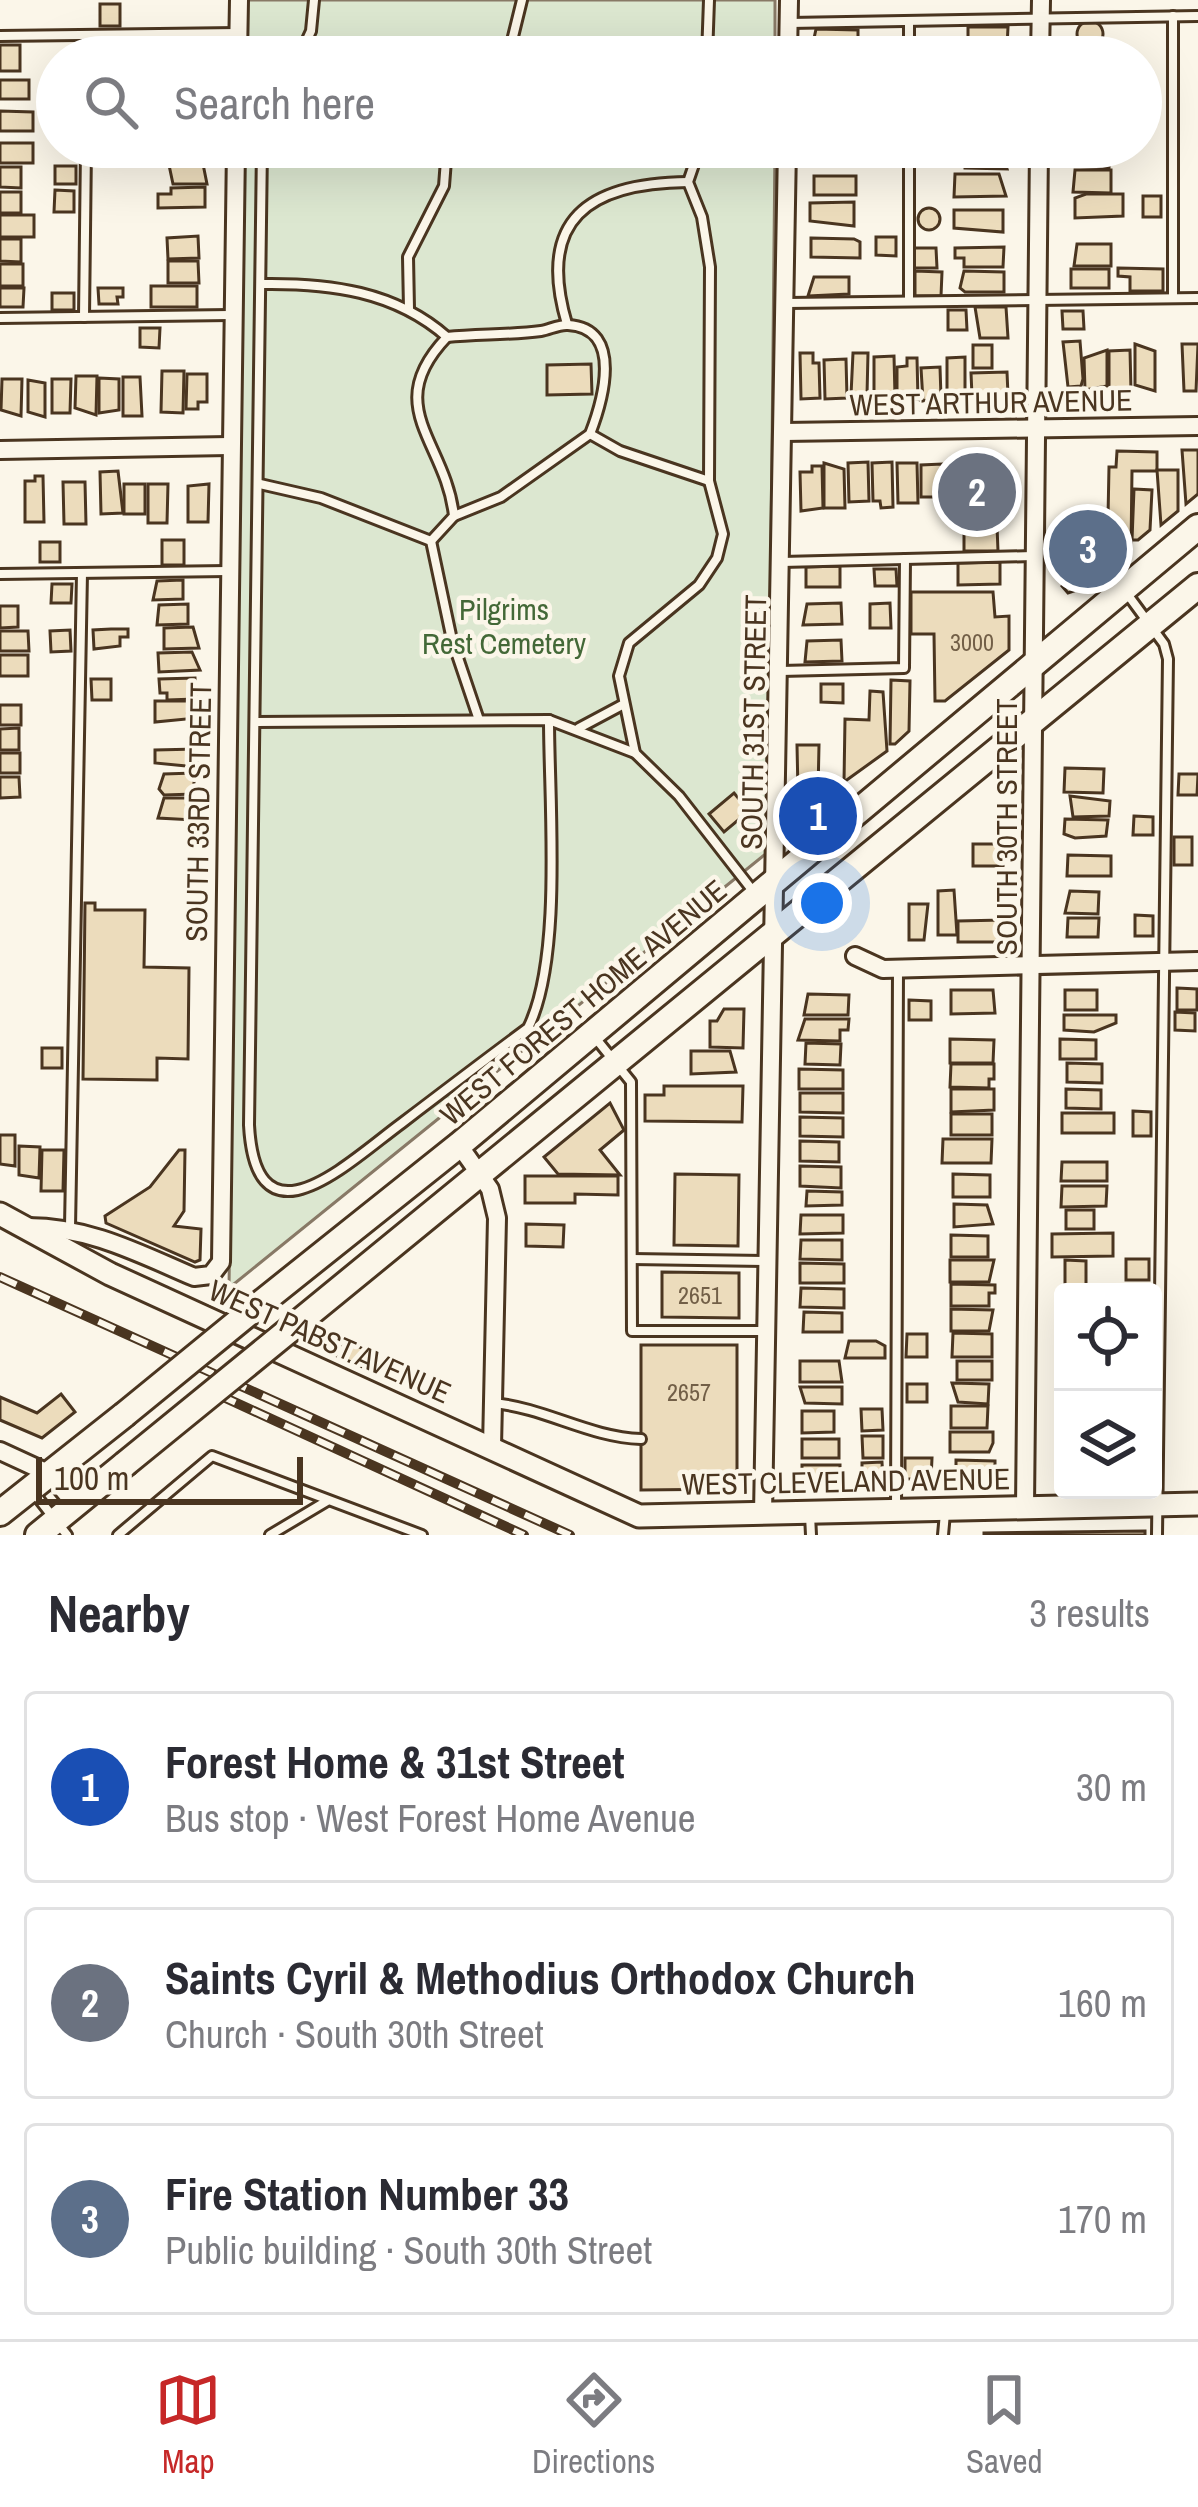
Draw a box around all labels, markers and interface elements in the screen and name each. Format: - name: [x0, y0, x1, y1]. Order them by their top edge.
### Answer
- search box: [36, 36, 1162, 168]
- icon: search: [78, 69, 144, 135]
- text: Search here: [174, 72, 375, 133]
- street label: WEST ARTHUR AVENUE: [849, 380, 1133, 424]
- pin: 2: [938, 447, 1016, 537]
- pin: 3: [1049, 504, 1127, 594]
- park label: Pilgrims Rest Cemetery: [422, 589, 587, 663]
- street label: SOUTH 31ST STREET: [731, 594, 775, 850]
- house number: 3000: [950, 626, 994, 658]
- street label: SOUTH 33RD STREET: [176, 682, 220, 942]
- street label: SOUTH 30TH STREET: [986, 699, 1026, 955]
- pin: 1: [779, 771, 857, 861]
- street label: WEST FOREST HOME AVENUE: [431, 870, 735, 1134]
- your location: [792, 873, 852, 933]
- street label: WEST PABST AVENUE: [203, 1270, 457, 1412]
- house number: 2651: [678, 1279, 722, 1311]
- map controls: [1054, 1283, 1162, 1499]
- button: locate: [1054, 1283, 1162, 1391]
- house number: 2657: [667, 1376, 711, 1408]
- button: layers: [1054, 1391, 1162, 1499]
- scale bar: [36, 1451, 303, 1504]
- text: 100 m: [54, 1456, 129, 1500]
- street label: WEST CLEVELAND AVENUE: [681, 1458, 1011, 1504]
- text: Nearby: [48, 1579, 190, 1648]
- text: 3 results: [1029, 1587, 1150, 1639]
- text: Forest Home & 31st Street: [165, 1731, 625, 1792]
- text: 1: [81, 1761, 99, 1813]
- text: 30 m: [1076, 1761, 1147, 1813]
- text: Bus stop · West Forest Home Avenue: [165, 1792, 696, 1844]
- text: Saints Cyril & Methodius Orthodox Church: [165, 1947, 915, 2008]
- text: 2: [81, 1977, 99, 2029]
- text: 160 m: [1058, 1977, 1147, 2029]
- text: Church · South 30th Street: [165, 2008, 544, 2060]
- text: Fire Station Number 33: [165, 2163, 569, 2224]
- text: 3: [81, 2193, 99, 2245]
- text: 170 m: [1058, 2193, 1147, 2245]
- text: Public building · South 30th Street: [165, 2224, 652, 2276]
- tab: Map: [155, 2367, 221, 2483]
- tab: Directions: [532, 2367, 655, 2483]
- tab: Saved: [966, 2367, 1043, 2483]

